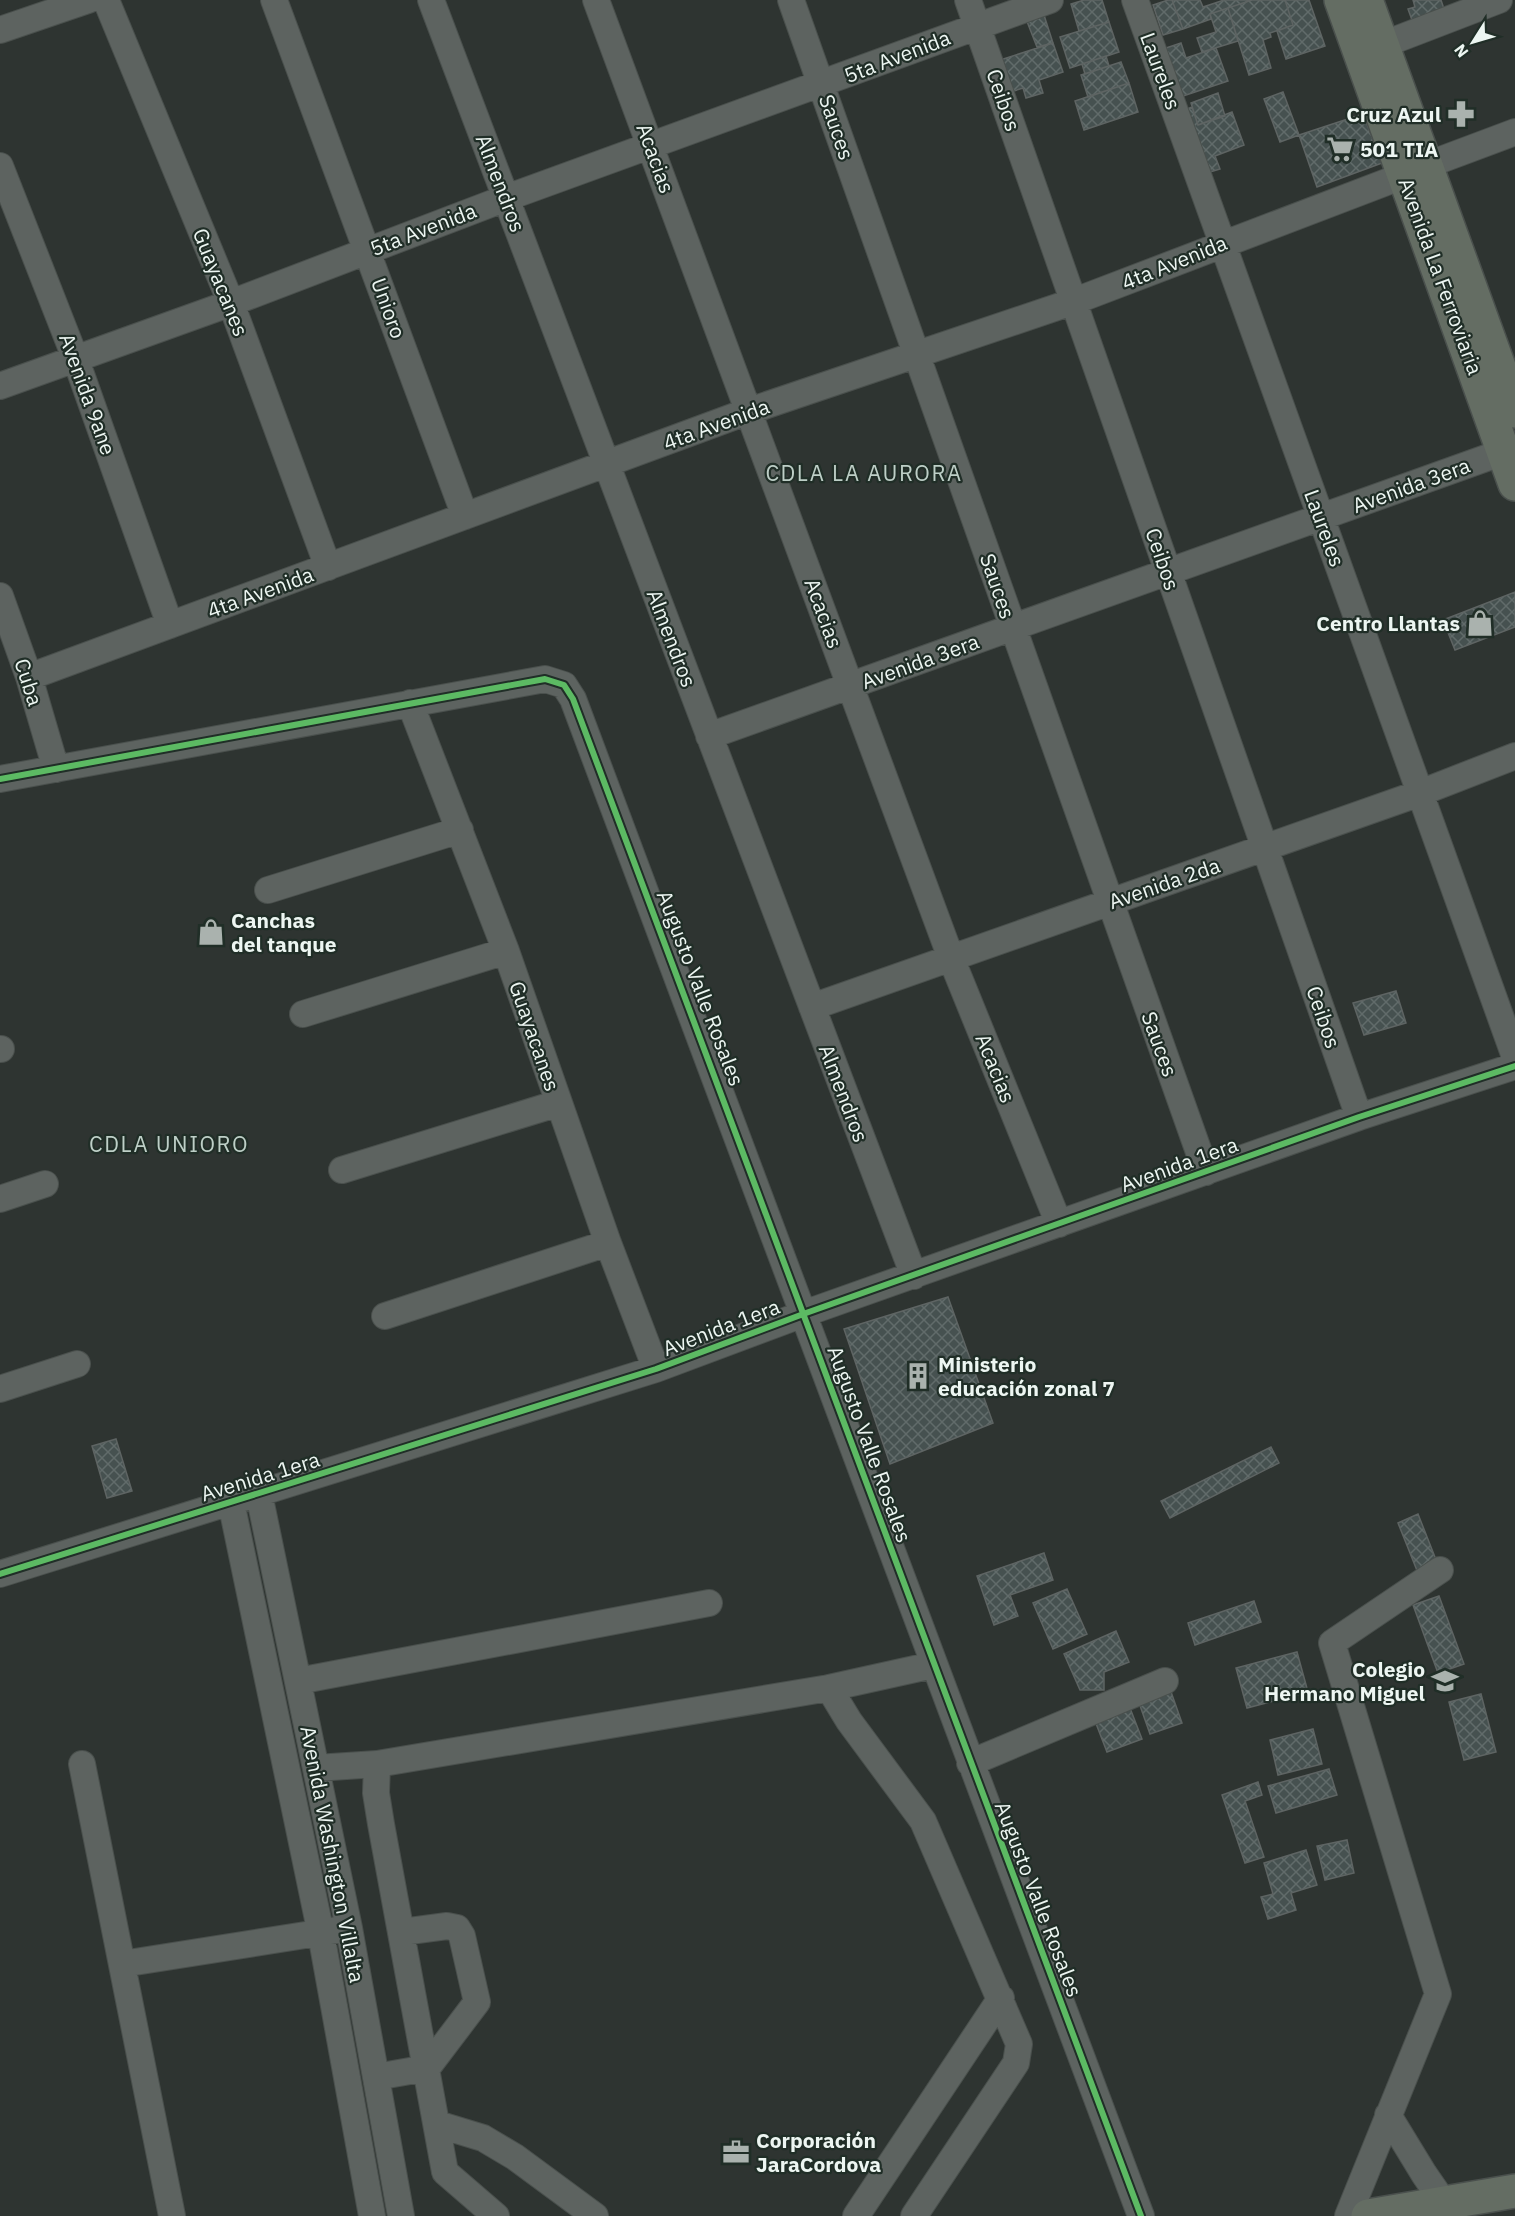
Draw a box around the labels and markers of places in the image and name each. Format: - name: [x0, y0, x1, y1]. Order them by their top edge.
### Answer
- pharmacy icon: Cruz Azul: [1446, 99, 1476, 129]
- place label: Cruz Azul: [1346, 100, 1441, 128]
- supermarket icon: 501 TIA: [1325, 134, 1355, 164]
- place label: 501 TIA: [1360, 135, 1438, 163]
- shop icon: Centro Llantas: [1465, 608, 1495, 638]
- place label: Centro Llantas: [1316, 609, 1460, 637]
- place label: Canchas del tanque: [231, 906, 337, 958]
- shop icon: Canchas del tanque: [196, 917, 226, 947]
- place label: Ministerio educación zonal 7: [938, 1350, 1115, 1402]
- building icon: Ministerio educación zonal 7: [903, 1361, 933, 1391]
- place label: Colegio Hermano Miguel: [1264, 1655, 1425, 1707]
- school or university icon: Colegio Hermano Miguel: [1430, 1666, 1460, 1696]
- place label: Corporación JaraCordova: [756, 2126, 881, 2178]
- office icon: Corporación JaraCordova: [721, 2137, 751, 2167]

